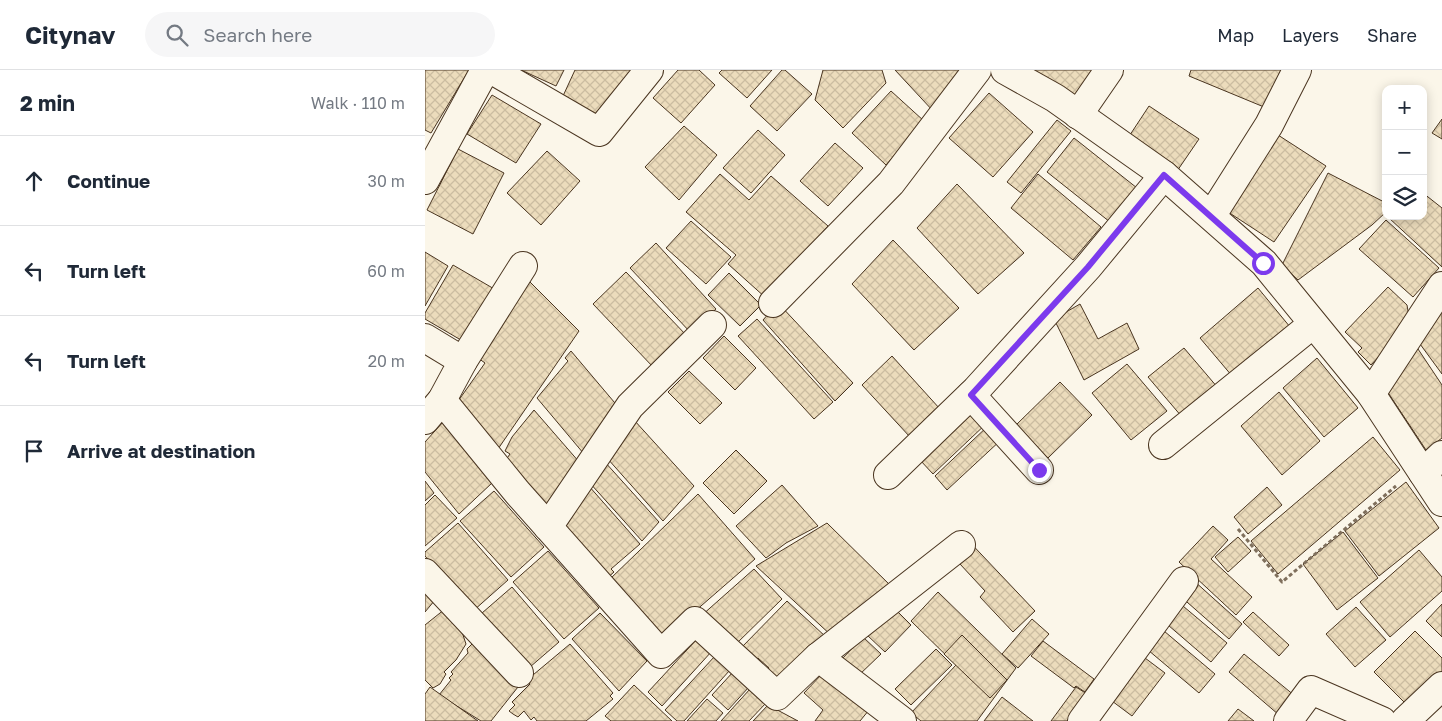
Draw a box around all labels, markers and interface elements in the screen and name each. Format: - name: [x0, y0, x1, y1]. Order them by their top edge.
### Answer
- search box: [145, 12, 495, 57]
- text: Citynav: [25, 20, 115, 49]
- icon: search: [163, 21, 191, 49]
- text: Search here: [203, 23, 312, 46]
- text: Map: [1217, 24, 1254, 46]
- text: Layers: [1282, 24, 1339, 46]
- text: Share: [1367, 24, 1417, 46]
- map controls: [1382, 85, 1427, 220]
- button: +: [1382, 85, 1427, 130]
- text: 2 min: [20, 90, 75, 116]
- text: Walk · 110 m: [311, 93, 405, 113]
- button: −: [1382, 130, 1427, 175]
- icon: ahead: [20, 167, 48, 195]
- text: Continue: [67, 169, 150, 192]
- text: 30 m: [368, 171, 405, 191]
- button: layers: [1382, 175, 1427, 220]
- route start: [1252, 252, 1275, 275]
- icon: left: [20, 257, 48, 285]
- text: Turn left: [67, 259, 146, 282]
- text: 60 m: [367, 261, 405, 281]
- icon: left: [20, 347, 48, 375]
- text: Turn left: [67, 349, 146, 372]
- text: 20 m: [368, 351, 405, 371]
- icon: arrive: [20, 437, 48, 465]
- text: Arrive at destination: [67, 439, 255, 462]
- route end: [1028, 459, 1051, 482]

